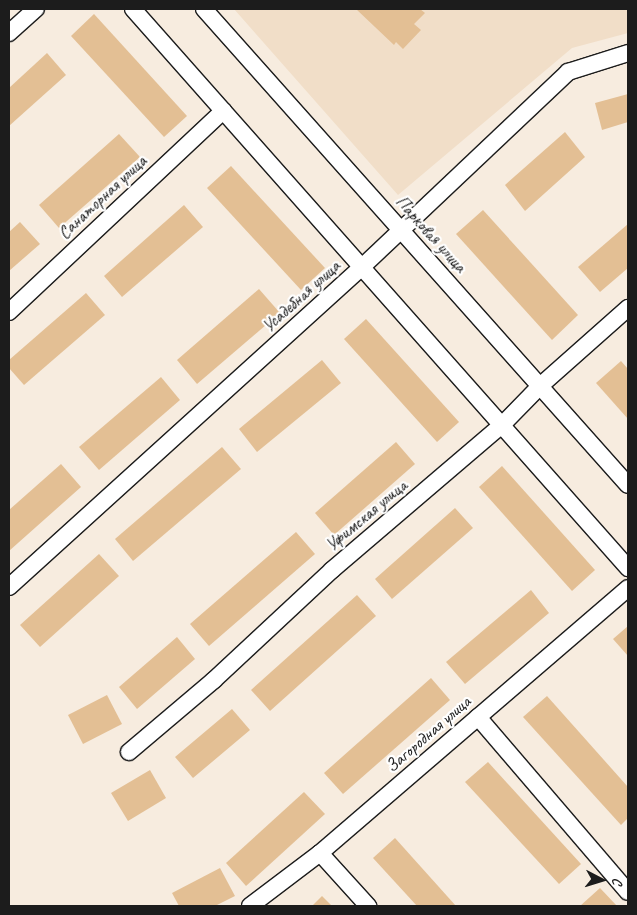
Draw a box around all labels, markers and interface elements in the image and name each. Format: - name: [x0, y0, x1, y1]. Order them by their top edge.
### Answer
- street label: Санаторная улица: [53, 150, 151, 244]
- street label: Парковая улица: [391, 191, 471, 277]
- street label: Усадебная улица: [257, 255, 345, 337]
- street label: Уфимская улица: [321, 474, 411, 556]
- street label: Загородная улица: [380, 690, 476, 778]
- north arrow: [577, 855, 627, 905]
- text: С: [609, 877, 626, 886]

